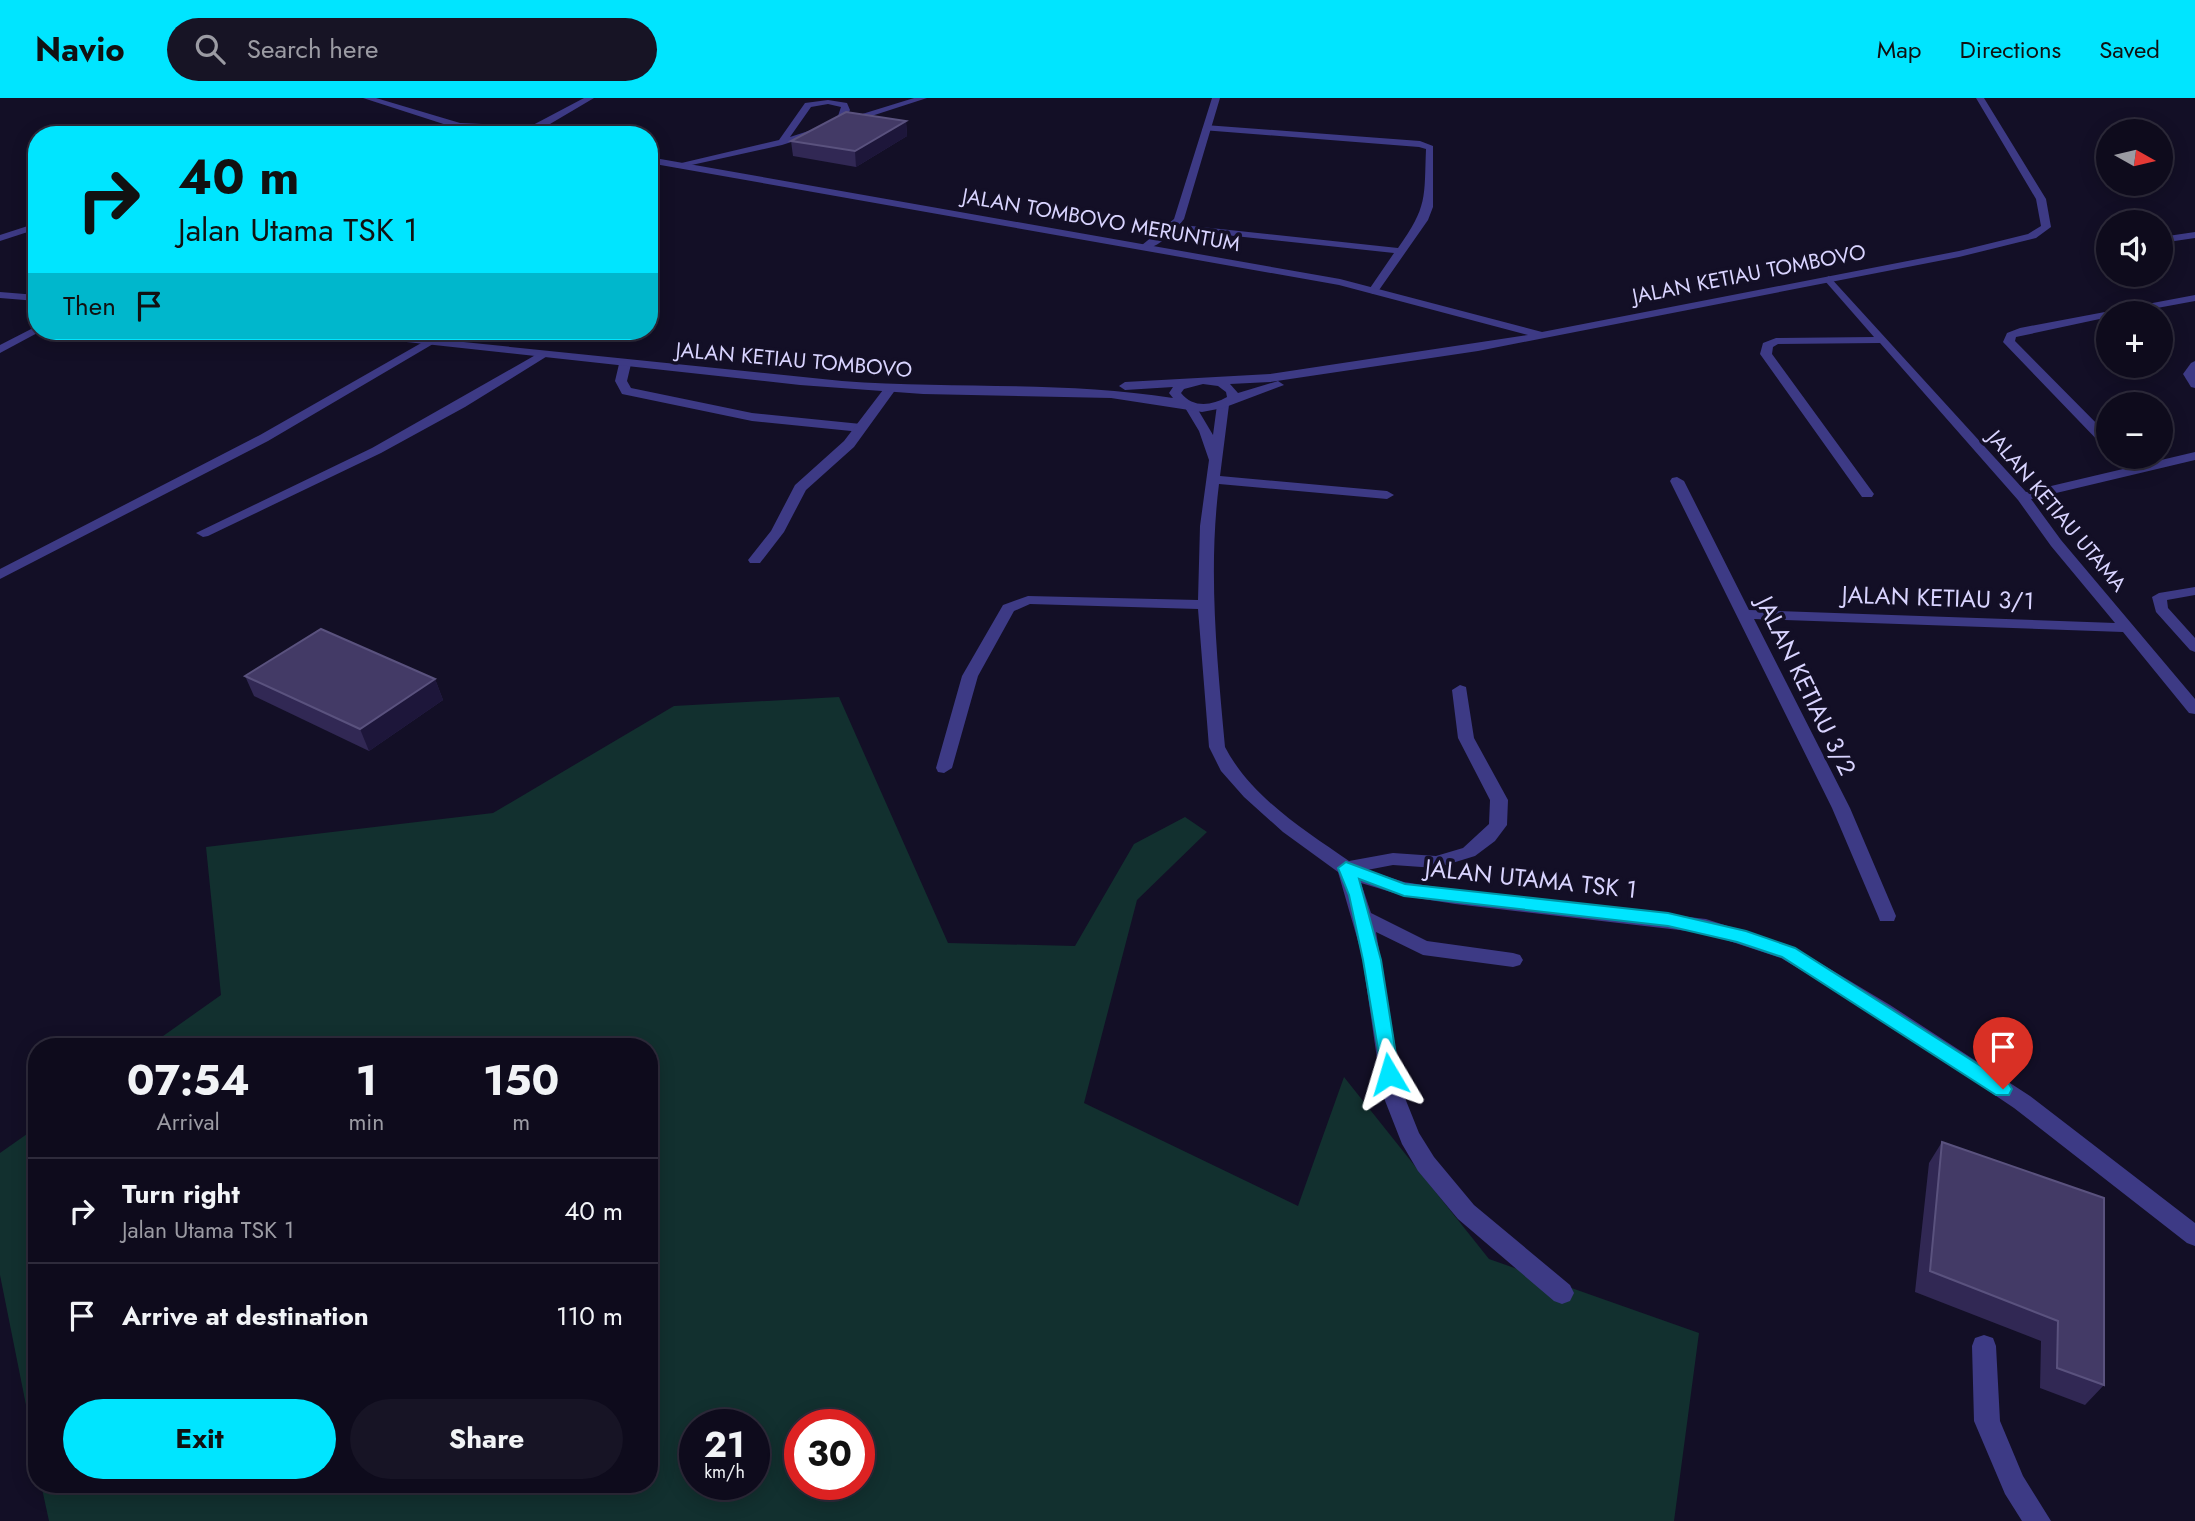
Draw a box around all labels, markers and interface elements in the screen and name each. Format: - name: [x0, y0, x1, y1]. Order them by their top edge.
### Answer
- search box: [167, 18, 657, 81]
- text: Navio: [35, 26, 125, 73]
- icon: search: [191, 30, 229, 68]
- text: Search here: [247, 30, 378, 68]
- text: Map: [1877, 32, 1922, 67]
- text: Directions: [1960, 32, 2061, 67]
- text: Saved: [2099, 32, 2160, 67]
- north arrow: [2096, 119, 2174, 196]
- map controls: [2096, 119, 2173, 469]
- text: 40 m: [178, 142, 300, 212]
- icon: right: [63, 154, 154, 245]
- street label: JALAN TOMBOVO MERUNTUM: [957, 180, 1242, 259]
- text: Jalan Utama TSK 1: [178, 207, 418, 253]
- button: sound: [2096, 210, 2173, 287]
- street label: JALAN KETIAU TOMBOVO: [1627, 237, 1868, 312]
- text: Then: [63, 287, 116, 325]
- icon: arrive: [130, 287, 168, 325]
- button: +: [2096, 301, 2173, 378]
- street label: JALAN KETIAU TOMBOVO: [672, 334, 913, 385]
- button: −: [2096, 392, 2173, 469]
- street label: JALAN KETIAU UTAMA: [1978, 421, 2134, 598]
- street label: JALAN KETIAU 3/1: [1838, 577, 2035, 618]
- street label: JALAN KETIAU 3/2: [1747, 588, 1865, 781]
- street label: JALAN UTAMA TSK 1: [1420, 850, 1639, 907]
- pin: [1973, 1017, 2033, 1089]
- icon: arrive: [1984, 1028, 2022, 1066]
- position arrow: [1352, 1037, 1426, 1111]
- text: 07:54: [127, 1050, 250, 1111]
- text: 1: [356, 1050, 377, 1111]
- text: 150: [483, 1050, 559, 1111]
- text: Arrival: [156, 1105, 220, 1139]
- text: min: [348, 1105, 384, 1139]
- text: m: [512, 1105, 530, 1139]
- text: Turn right: [122, 1175, 240, 1213]
- icon: right: [63, 1192, 101, 1230]
- text: 40 m: [564, 1192, 623, 1230]
- text: Jalan Utama TSK 1: [122, 1213, 294, 1247]
- icon: arrive: [63, 1297, 101, 1335]
- text: Arrive at destination: [122, 1297, 369, 1335]
- text: 110 m: [556, 1297, 623, 1335]
- button: Exit: [63, 1399, 336, 1479]
- button: Share: [350, 1399, 623, 1479]
- speed limit sign: 30: [784, 1409, 875, 1500]
- text: 21: [704, 1420, 745, 1470]
- text: km/h: [704, 1459, 745, 1485]

